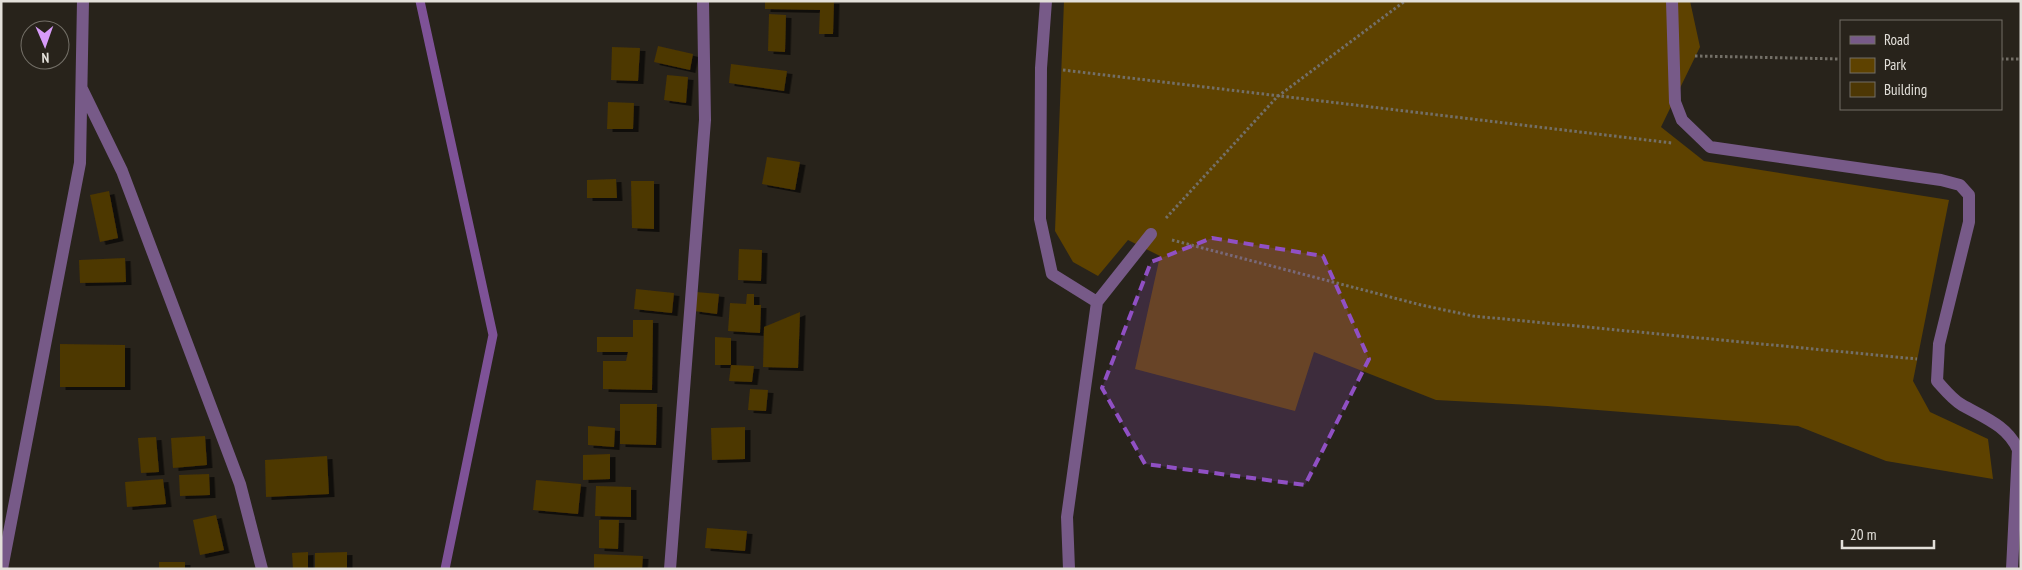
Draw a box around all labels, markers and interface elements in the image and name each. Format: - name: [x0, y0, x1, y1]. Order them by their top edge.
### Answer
- north arrow: [20, 20, 70, 70]
- legend: [1840, 20, 2002, 110]
- text: Road: [1884, 30, 1910, 49]
- text: N: [41, 49, 50, 67]
- text: Park: [1884, 55, 1906, 74]
- text: Building: [1884, 80, 1927, 99]
- scale bar: [1842, 518, 1934, 550]
- text: 20 m: [1850, 525, 1876, 544]

